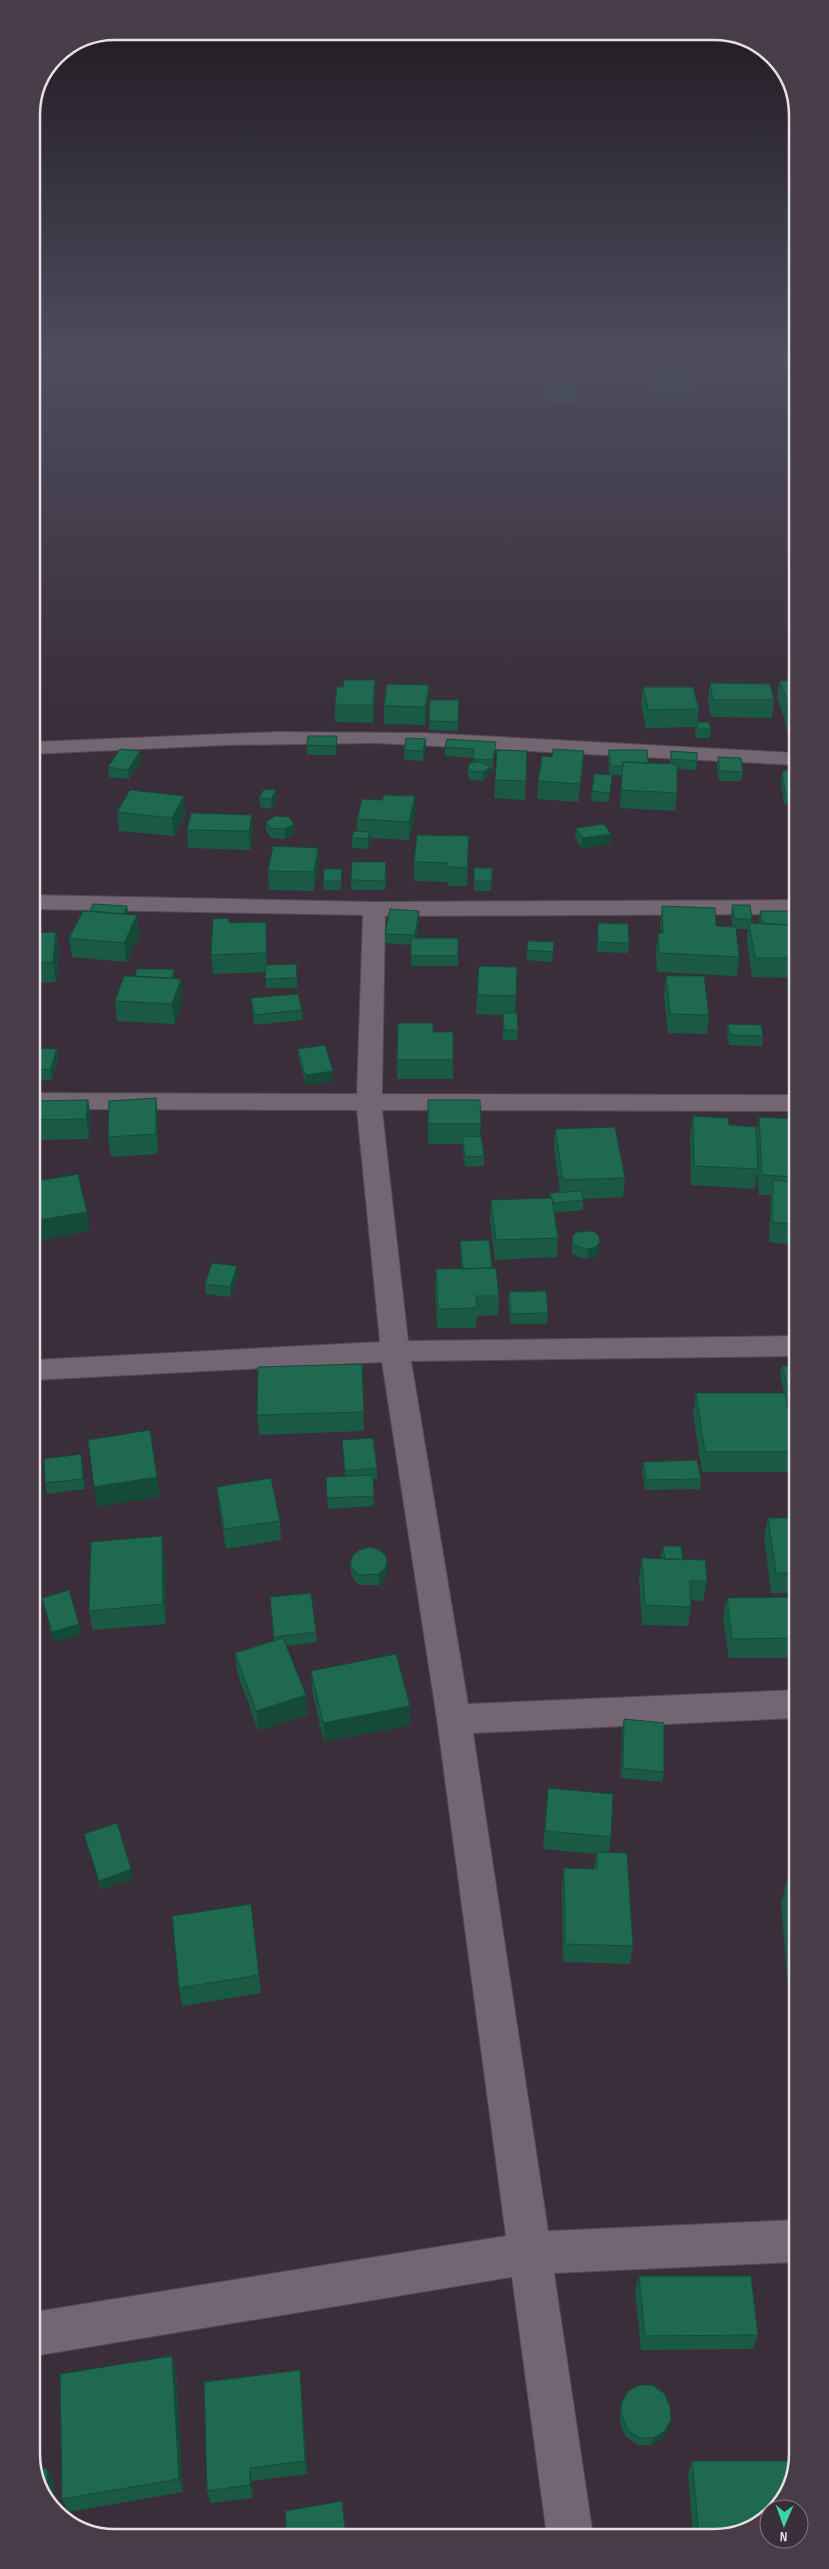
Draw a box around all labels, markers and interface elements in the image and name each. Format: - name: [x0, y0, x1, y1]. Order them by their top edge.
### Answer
- north arrow: [759, 2499, 809, 2549]
- text: N: [780, 2528, 788, 2545]

